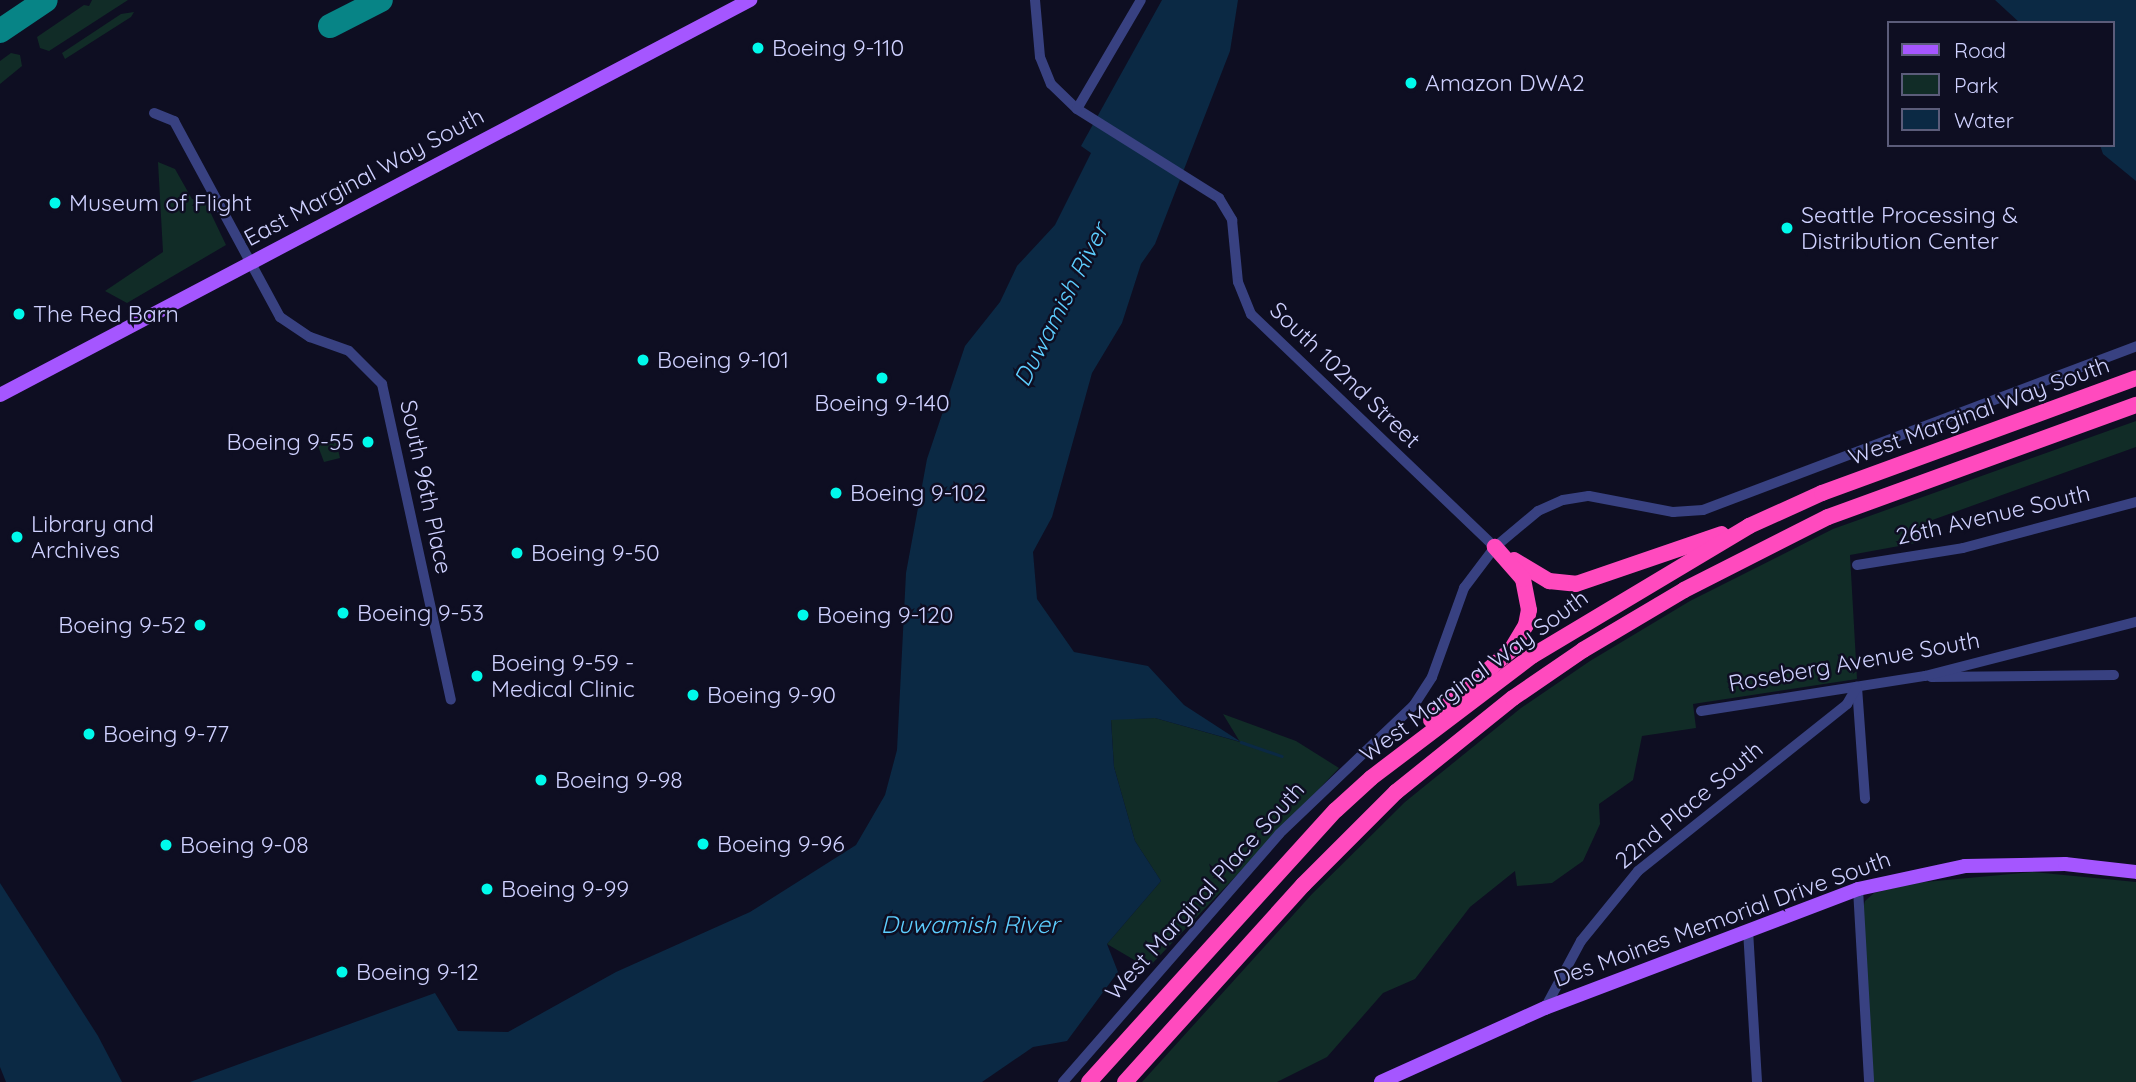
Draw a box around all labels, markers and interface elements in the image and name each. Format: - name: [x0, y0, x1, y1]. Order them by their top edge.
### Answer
- legend: [1888, 21, 2115, 147]
- place label: Boeing 9-110: [772, 34, 904, 62]
- text: Road: [1954, 37, 2006, 63]
- marker: Boeing 9-110: [750, 40, 766, 56]
- place label: Amazon DWA2: [1425, 69, 1585, 97]
- text: Park: [1954, 72, 1998, 98]
- marker: Amazon DWA2: [1403, 75, 1419, 91]
- street label: East Marginal Way South: [239, 102, 489, 252]
- text: Water: [1954, 107, 2014, 133]
- place label: Museum of Flight: [69, 189, 252, 217]
- marker: Museum of Flight: [47, 195, 63, 211]
- place label: Seattle Processing & Distribution Center: [1801, 201, 2018, 255]
- water label: Duwamish River: [1008, 219, 1114, 391]
- marker: Seattle Processing & Distribution Center: [1779, 220, 1795, 236]
- street label: South 102nd Street: [1264, 296, 1426, 454]
- place label: The Red Barn: [33, 300, 179, 328]
- marker: The Red Barn: [11, 306, 27, 322]
- place label: Boeing 9-101: [657, 346, 789, 374]
- street label: West Marginal Way South: [1845, 351, 2113, 471]
- marker: Boeing 9-101: [635, 352, 651, 368]
- marker: Boeing 9-140: [874, 370, 890, 386]
- place label: Boeing 9-140: [814, 389, 950, 417]
- street label: South 96th Place: [394, 397, 458, 577]
- place label: Boeing 9-55: [226, 428, 354, 456]
- marker: Boeing 9-55: [360, 434, 376, 450]
- place label: Boeing 9-102: [850, 479, 986, 507]
- street label: 26th Avenue South: [1893, 479, 2093, 551]
- marker: Boeing 9-102: [828, 485, 844, 501]
- place label: Library and Archives: [31, 510, 154, 564]
- marker: Library and Archives: [9, 529, 25, 545]
- place label: Boeing 9-50: [531, 539, 660, 567]
- marker: Boeing 9-50: [509, 545, 525, 561]
- street label: West Marginal Way South: [1355, 584, 1593, 768]
- place label: Boeing 9-53: [357, 599, 484, 627]
- place label: Boeing 9-120: [817, 601, 953, 629]
- marker: Boeing 9-53: [335, 605, 351, 621]
- marker: Boeing 9-120: [795, 607, 811, 623]
- place label: Boeing 9-52: [58, 611, 186, 639]
- marker: Boeing 9-52: [192, 617, 208, 633]
- street label: Roseberg Avenue South: [1726, 626, 1982, 698]
- place label: Boeing 9-59 - Medical Clinic: [491, 649, 635, 703]
- marker: Boeing 9-59 - Medical Clinic: [469, 668, 485, 684]
- place label: Boeing 9-90: [707, 681, 836, 709]
- marker: Boeing 9-90: [685, 687, 701, 703]
- place label: Boeing 9-77: [103, 720, 229, 748]
- marker: Boeing 9-77: [81, 726, 97, 742]
- street label: 22nd Place South: [1610, 735, 1768, 875]
- place label: Boeing 9-98: [555, 766, 683, 794]
- marker: Boeing 9-98: [533, 772, 549, 788]
- street label: West Marginal Place South: [1100, 776, 1310, 1006]
- place label: Boeing 9-96: [717, 830, 845, 858]
- place label: Boeing 9-08: [180, 831, 309, 859]
- marker: Boeing 9-96: [695, 836, 711, 852]
- marker: Boeing 9-08: [158, 837, 174, 853]
- street label: Des Moines Memorial Drive South: [1550, 845, 1894, 993]
- place label: Boeing 9-99: [501, 875, 629, 903]
- marker: Boeing 9-99: [479, 881, 495, 897]
- water label: Duwamish River: [881, 911, 1059, 939]
- place label: Boeing 9-12: [356, 958, 479, 986]
- marker: Boeing 9-12: [334, 964, 350, 980]

